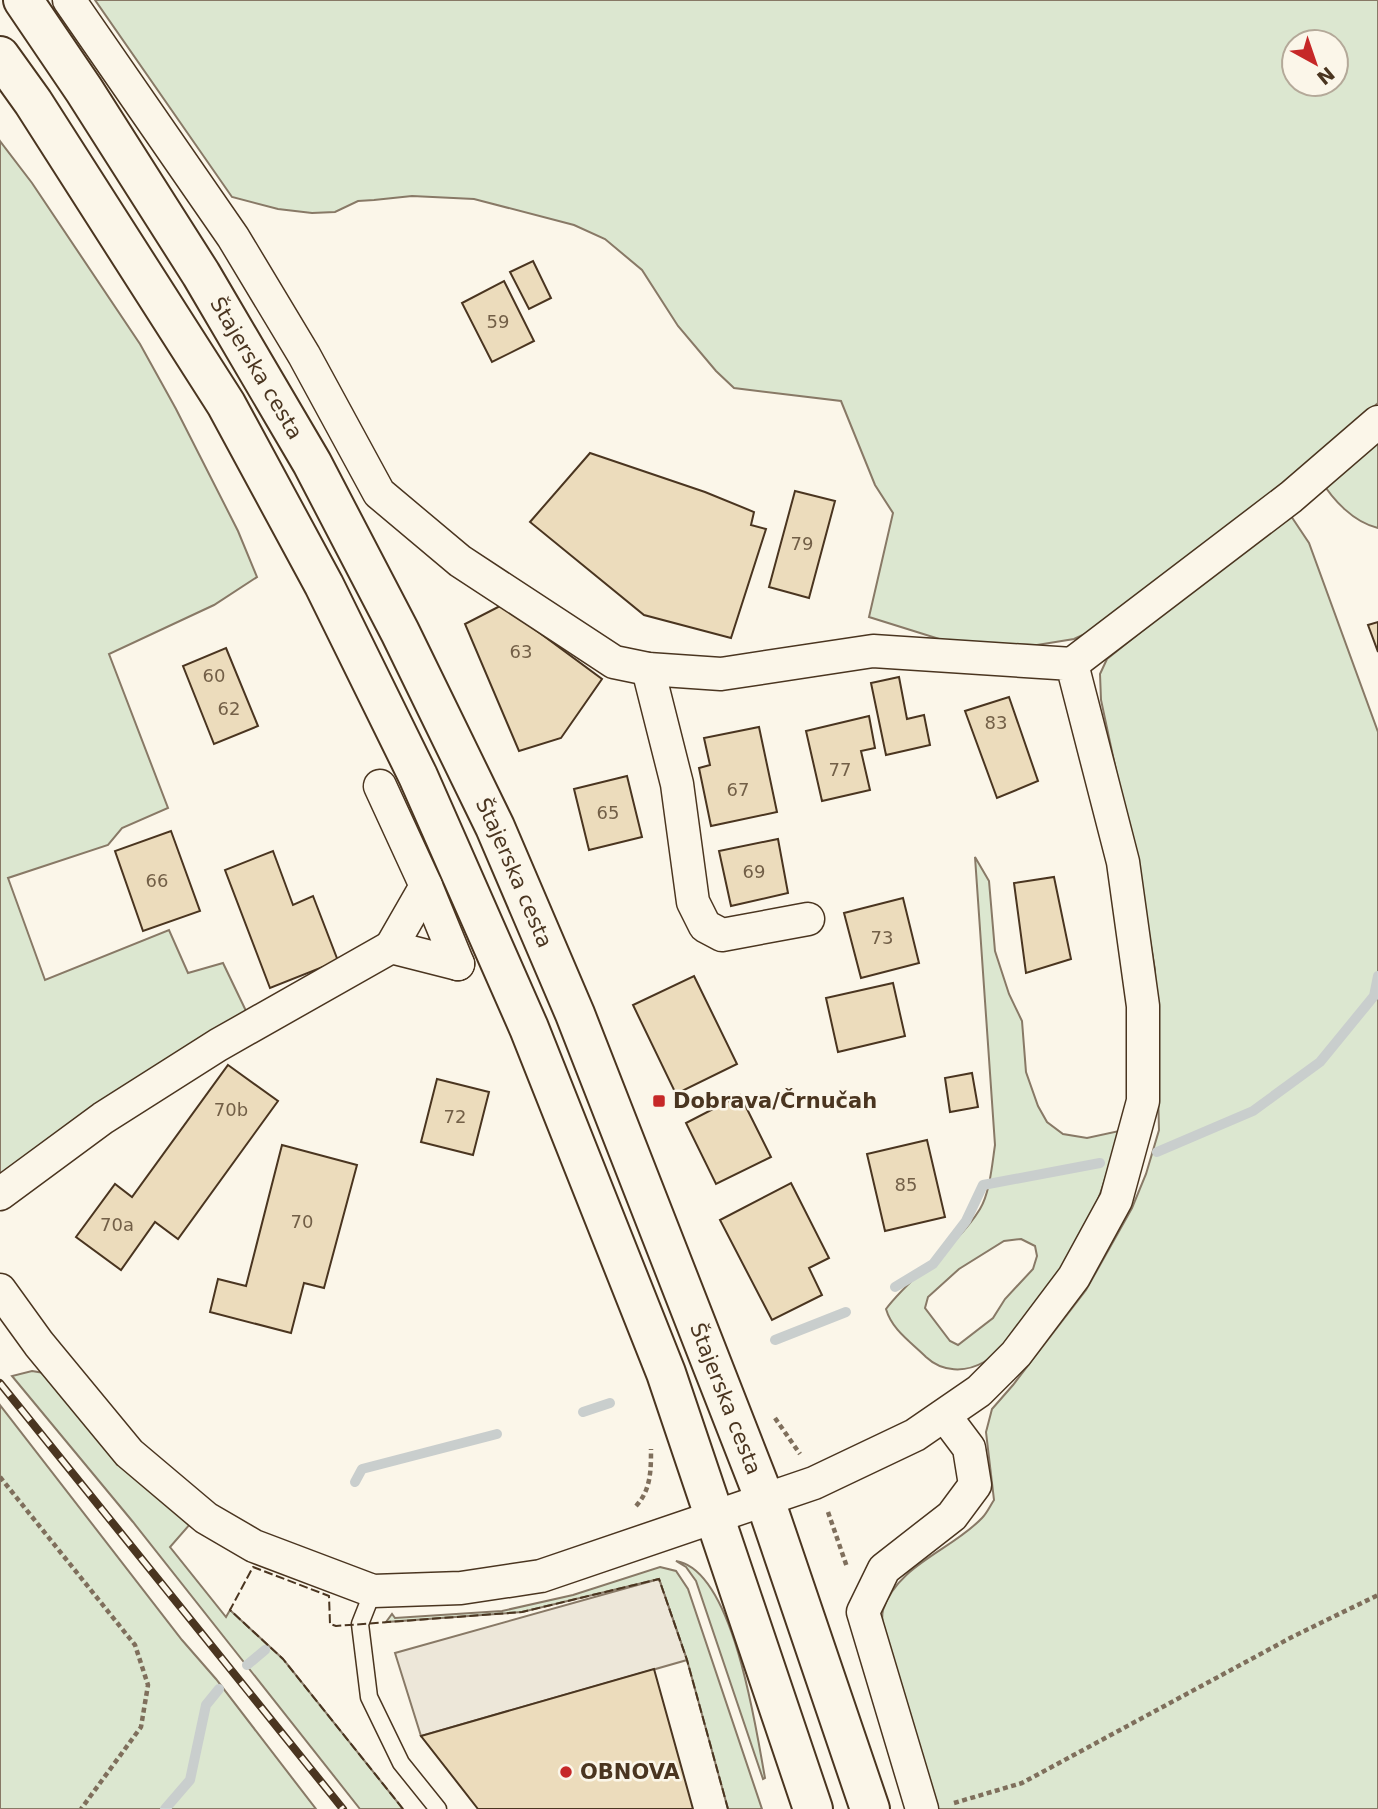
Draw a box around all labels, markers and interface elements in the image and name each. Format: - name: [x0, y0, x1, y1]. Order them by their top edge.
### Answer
- north arrow: [1280, 28, 1350, 98]
- text: N: [1313, 62, 1339, 90]
- street label: Štajerska cesta: [205, 292, 307, 444]
- house number: 59: [487, 311, 509, 332]
- house number: 79: [791, 533, 813, 554]
- house number: 63: [510, 641, 532, 662]
- house number: 60: [203, 665, 225, 686]
- house number: 62: [218, 698, 240, 719]
- house number: 83: [985, 712, 1007, 733]
- house number: 77: [829, 759, 851, 780]
- house number: 67: [727, 779, 749, 800]
- street label: Štajerska cesta: [471, 794, 557, 951]
- house number: 65: [597, 802, 619, 823]
- house number: 69: [743, 861, 765, 882]
- house number: 66: [146, 870, 168, 891]
- house number: 73: [871, 927, 893, 948]
- place label: Dobrava/Črnučah: [673, 1088, 877, 1113]
- marker: Dobrava/Črnučah: [651, 1093, 667, 1109]
- house number: 70b: [214, 1099, 248, 1120]
- house number: 72: [444, 1106, 466, 1127]
- house number: 85: [895, 1174, 917, 1195]
- house number: 70: [291, 1211, 313, 1232]
- house number: 70a: [100, 1214, 134, 1235]
- street label: Štajerska cesta: [685, 1319, 766, 1478]
- place label: OBNOVA: [580, 1760, 681, 1784]
- marker: OBNOVA: [558, 1764, 574, 1780]

